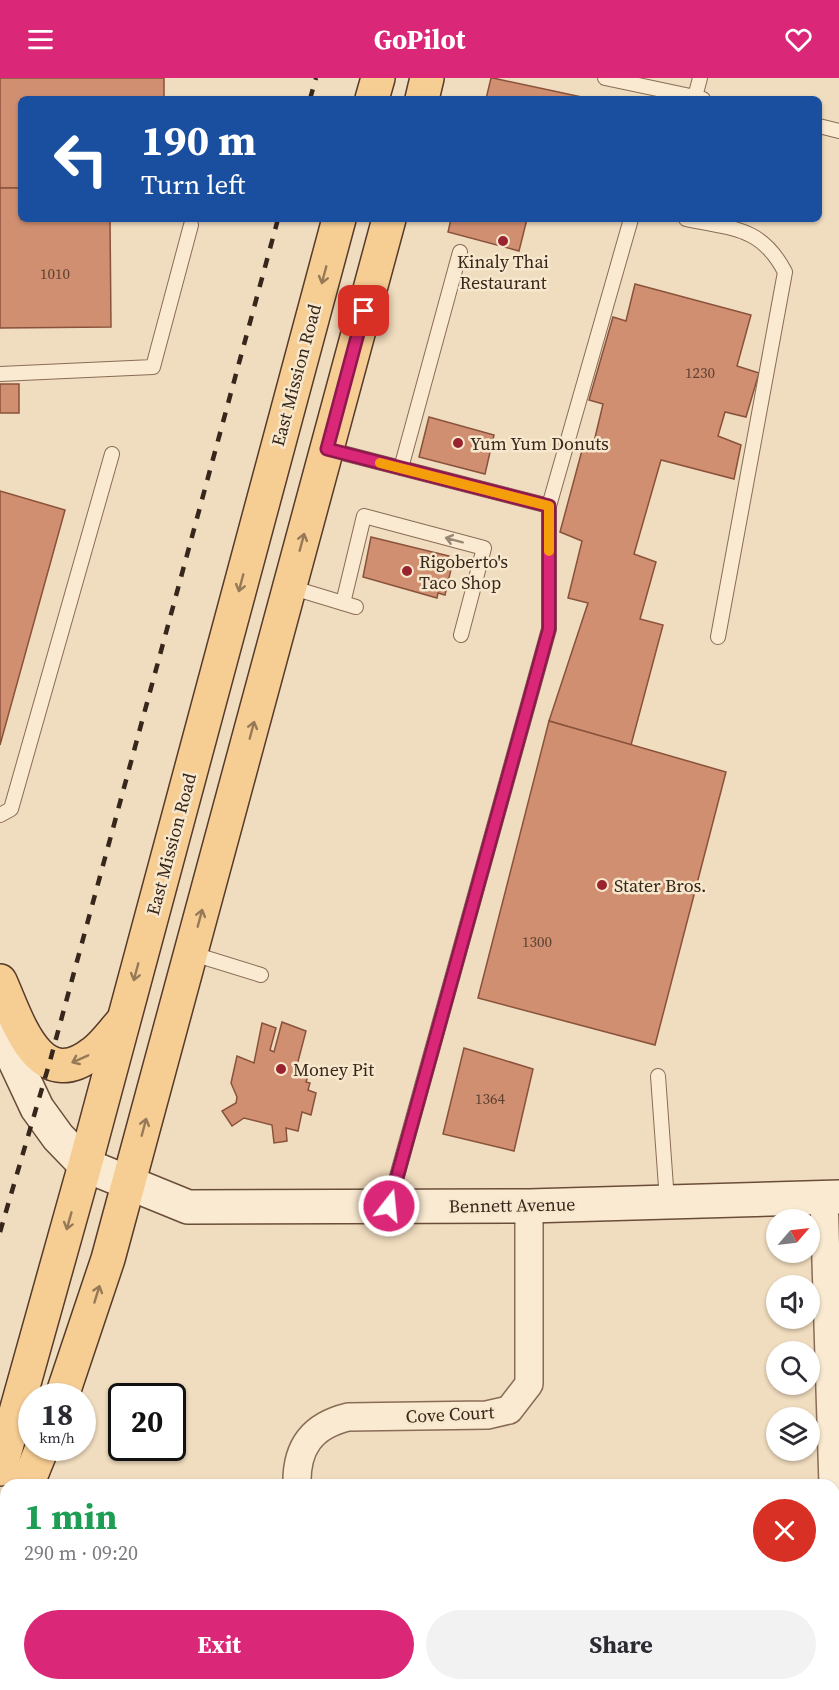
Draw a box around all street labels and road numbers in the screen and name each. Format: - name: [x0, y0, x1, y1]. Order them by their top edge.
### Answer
- street label: East Mission Road: [265, 301, 327, 449]
- street label: East Mission Road: [140, 770, 202, 918]
- street label: Bennett Avenue: [448, 1191, 576, 1219]
- street label: Cove Court: [405, 1399, 495, 1429]

